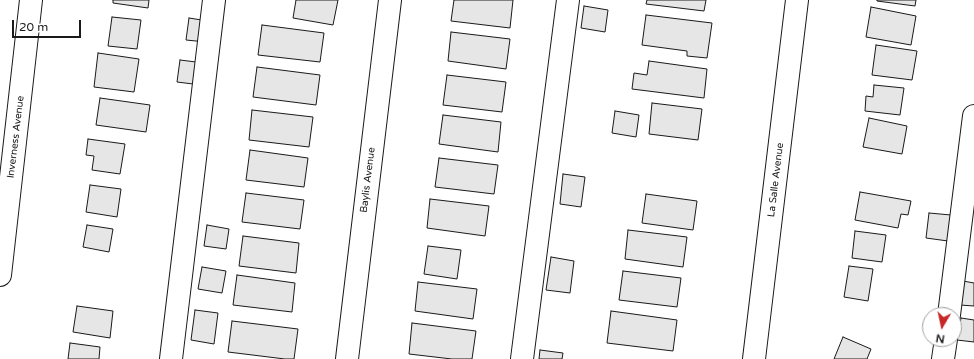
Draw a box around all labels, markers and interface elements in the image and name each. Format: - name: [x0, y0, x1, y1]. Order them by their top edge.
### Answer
- scale bar: [14, 12, 83, 38]
- text: 20 m: [19, 20, 48, 34]
- street label: Inverness Avenue: [5, 95, 27, 179]
- street label: La Salle Avenue: [765, 142, 787, 218]
- street label: Baylis Avenue: [358, 147, 378, 213]
- north arrow: [922, 307, 962, 347]
- text: N: [935, 331, 946, 345]

